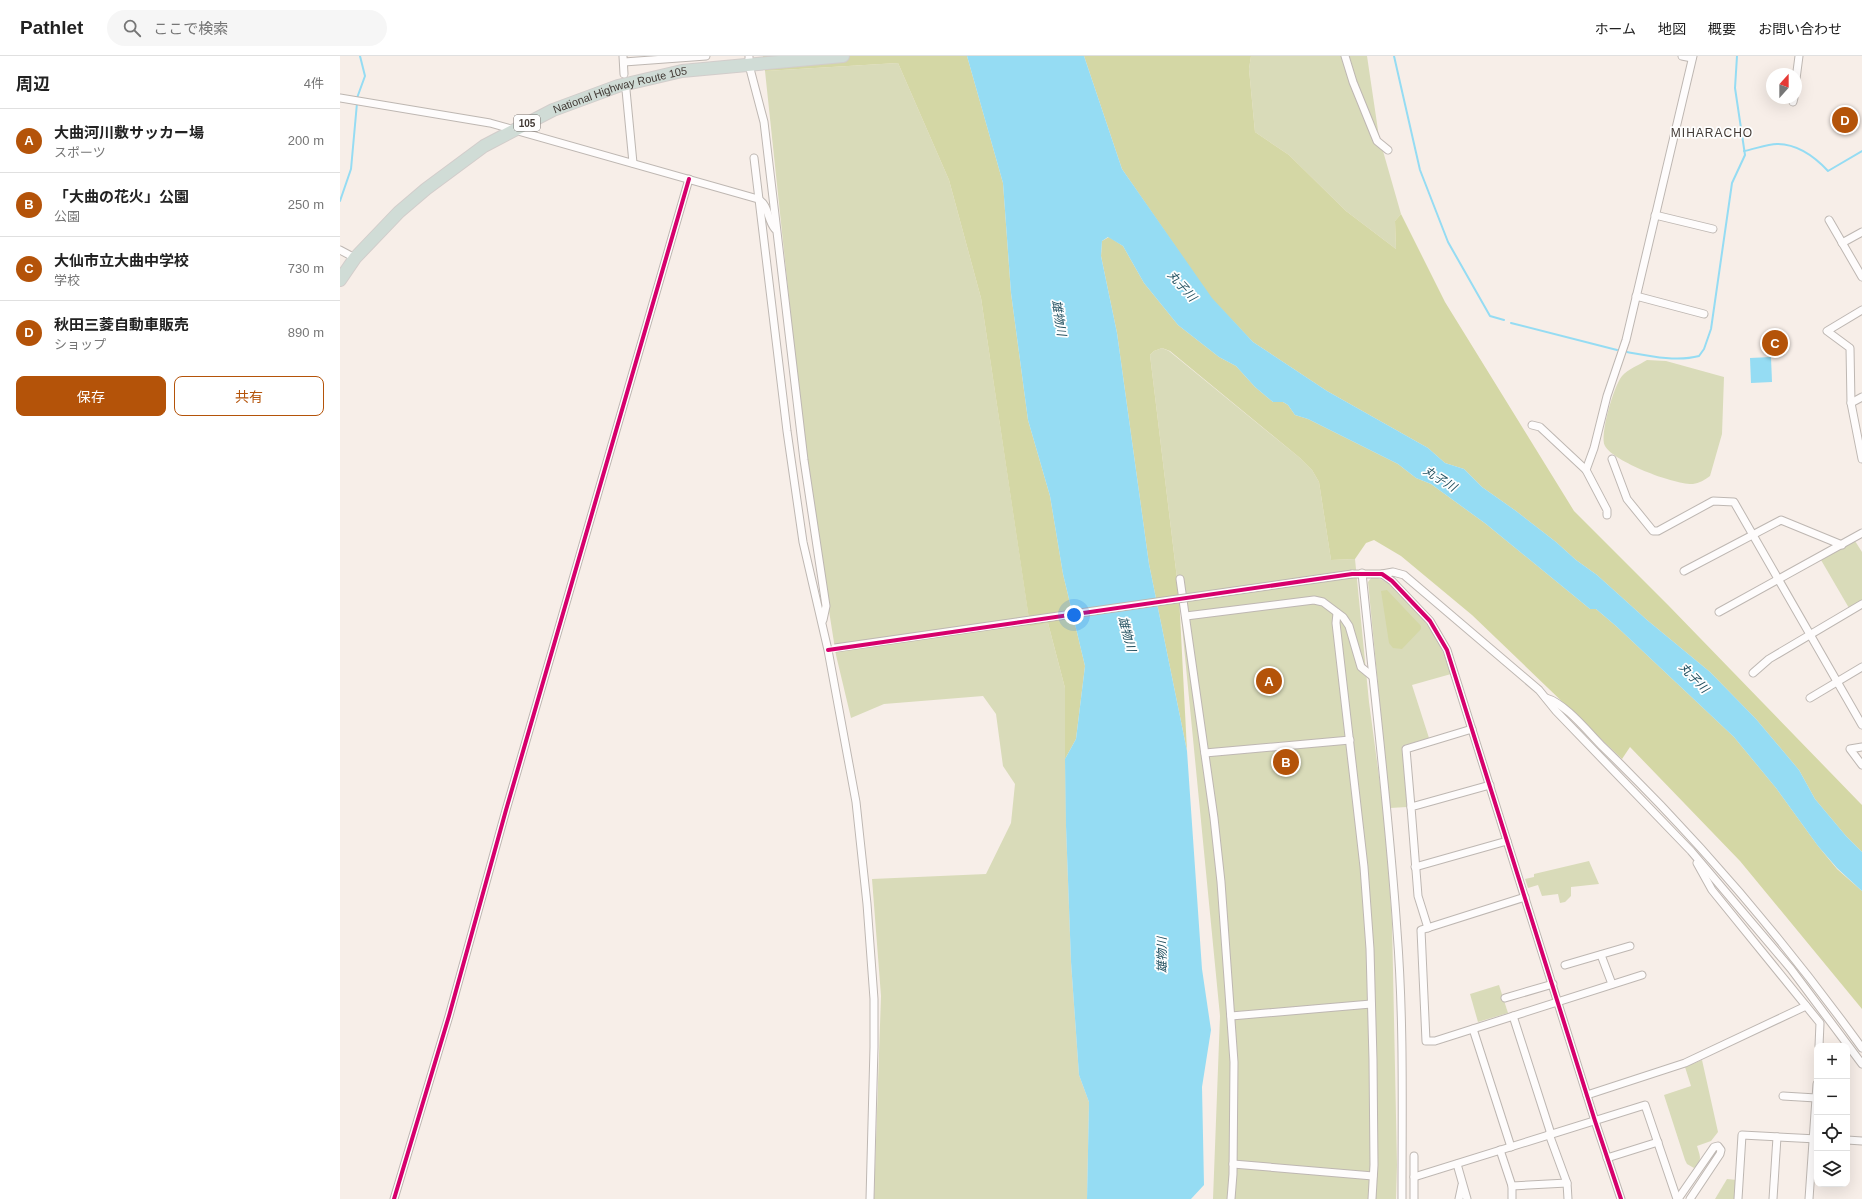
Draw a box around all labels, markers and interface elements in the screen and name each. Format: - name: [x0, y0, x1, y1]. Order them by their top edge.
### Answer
- search box: [107, 10, 387, 46]
- text: Pathlet: [20, 17, 83, 38]
- icon: search: [121, 17, 143, 39]
- text: ここで検索: [153, 20, 228, 37]
- text: ホーム: [1594, 21, 1636, 37]
- text: 地図: [1658, 21, 1686, 37]
- text: 概要: [1708, 21, 1736, 37]
- text: お問い合わせ: [1758, 21, 1842, 37]
- street label: National Highway Route 105: [551, 65, 688, 115]
- north arrow: [1766, 68, 1802, 104]
- text: 周辺: [16, 75, 50, 94]
- text: 4件: [304, 76, 324, 91]
- pin: D: [1832, 105, 1858, 135]
- road number: 105: [514, 115, 540, 131]
- text: 大曲河川敷サッカー場: [54, 124, 204, 141]
- district label: MIHARACHO: [1671, 126, 1753, 140]
- text: A: [24, 133, 34, 148]
- text: 200 m: [288, 133, 324, 148]
- text: スポーツ: [54, 145, 106, 160]
- text: 「大曲の花火」公園: [54, 188, 189, 205]
- text: B: [24, 197, 34, 212]
- text: 250 m: [288, 197, 324, 212]
- text: 公園: [54, 209, 80, 224]
- text: 大仙市立大曲中学校: [54, 252, 189, 269]
- text: C: [24, 261, 34, 276]
- text: 730 m: [288, 261, 324, 276]
- water label: 丸子川: [1165, 268, 1201, 306]
- text: 学校: [54, 273, 80, 288]
- water label: 雄物川: [1049, 299, 1069, 339]
- text: 秋田三菱自動車販売: [54, 316, 189, 333]
- text: D: [24, 325, 34, 340]
- text: 890 m: [288, 325, 324, 340]
- pin: C: [1762, 328, 1788, 358]
- text: ショップ: [54, 337, 106, 352]
- button: 保存: [16, 376, 166, 416]
- button: 共有: [174, 376, 324, 416]
- water label: 丸子川: [1421, 464, 1461, 496]
- your location: [1064, 605, 1084, 625]
- water label: 雄物川: [1116, 615, 1139, 655]
- water label: 丸子川: [1676, 660, 1713, 697]
- pin: A: [1256, 666, 1282, 696]
- pin: B: [1273, 747, 1299, 777]
- water label: 雄物川: [1155, 935, 1169, 973]
- map controls: [1814, 1043, 1850, 1187]
- button: +: [1814, 1043, 1850, 1079]
- button: −: [1814, 1079, 1850, 1115]
- button: locate: [1814, 1115, 1850, 1151]
- button: layers: [1814, 1151, 1850, 1187]

